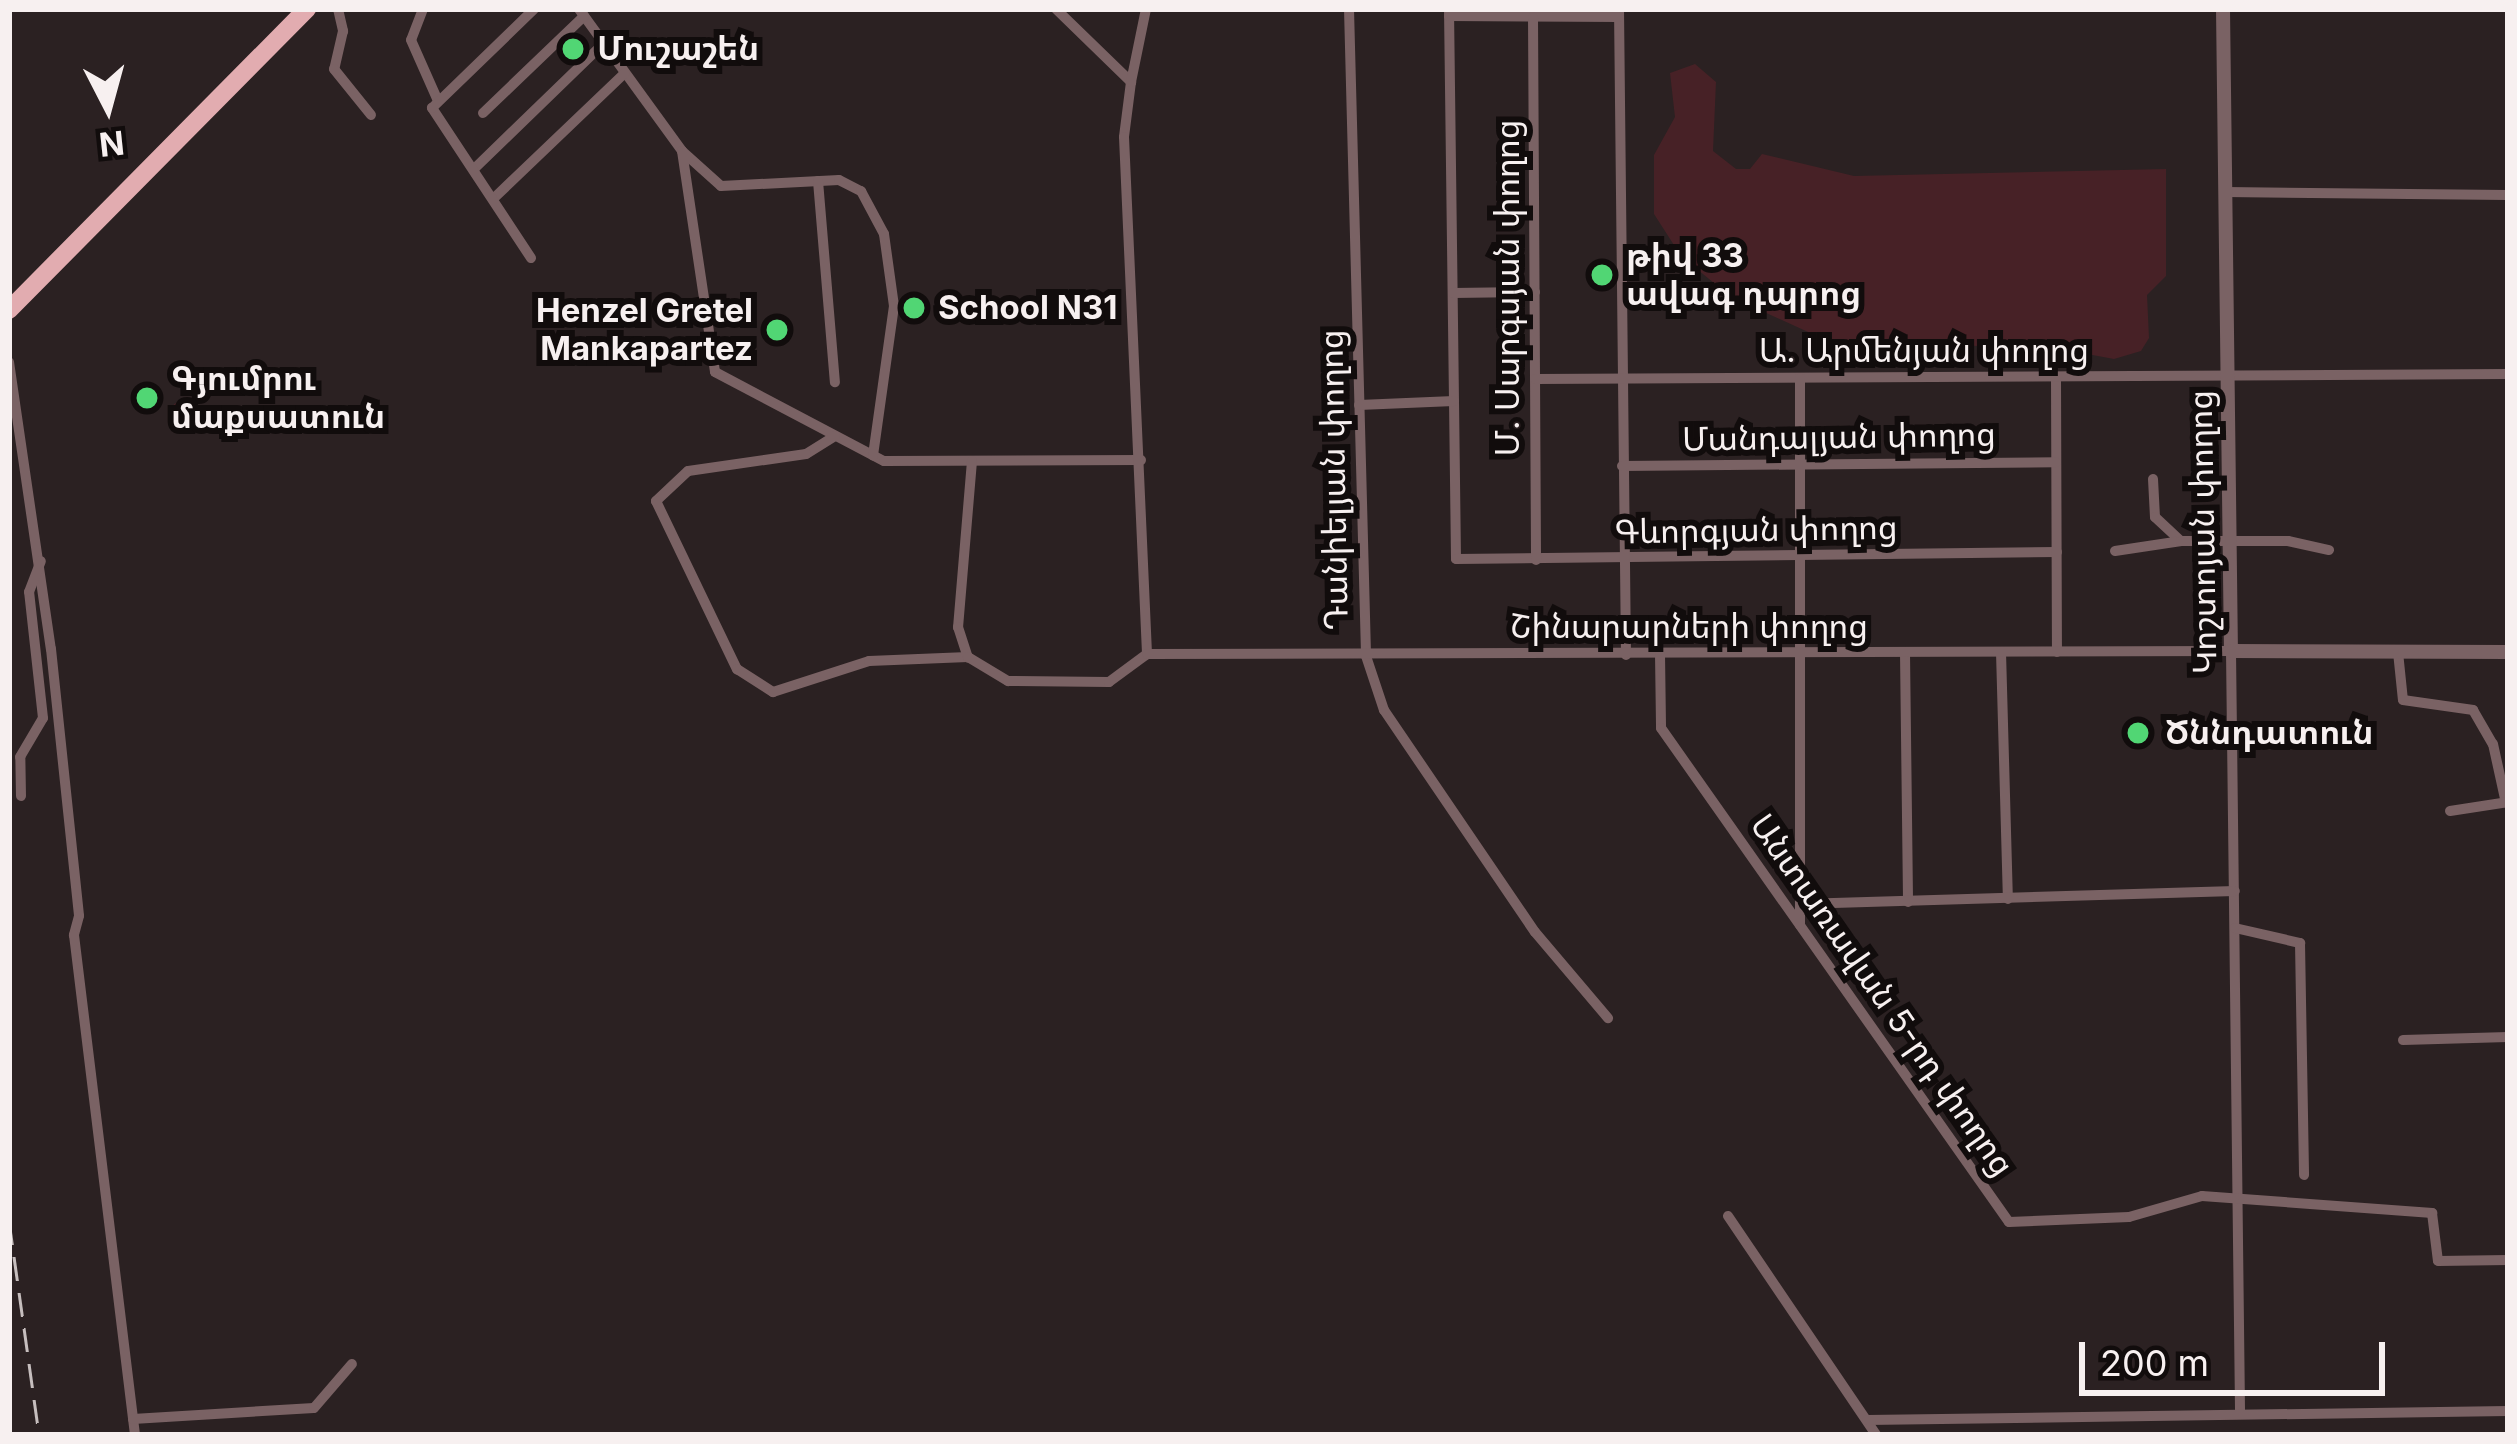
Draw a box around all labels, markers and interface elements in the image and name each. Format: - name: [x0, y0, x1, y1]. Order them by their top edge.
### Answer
- place label: Մուշաշեն: [597, 29, 759, 69]
- marker: Մուշաշեն: [560, 36, 586, 62]
- north arrow: [48, 48, 168, 168]
- street label: Մ. Սարգսյան փողոց: [1488, 119, 1528, 457]
- text: N: [97, 123, 126, 165]
- place label: թիվ 33 ավագ դպրոց: [1626, 236, 1861, 314]
- marker: թիվ 33 ավագ դպրոց: [1589, 262, 1615, 288]
- place label: School N31: [938, 288, 1117, 328]
- place label: Henzel Gretel Mankapartez: [536, 291, 753, 369]
- marker: School N31: [901, 295, 927, 321]
- marker: Henzel Gretel Mankapartez: [764, 317, 790, 343]
- street label: Դանիելյան փողոց: [1312, 329, 1356, 631]
- street label: Ա. Արմենյան փողոց: [1759, 331, 2089, 371]
- place label: Գյումրու մաքսատուն: [171, 359, 385, 437]
- marker: Գյումրու մաքսատուն: [134, 385, 160, 411]
- street label: Կոշտոյան փողոց: [2181, 390, 2225, 674]
- street label: Մանդալյան փողոց: [1682, 414, 1996, 460]
- street label: Գևորգյան փողոց: [1614, 508, 1898, 552]
- street label: Շինարարների փողոց: [1510, 607, 1868, 647]
- place label: Ծննդատուն: [2165, 713, 2374, 753]
- marker: Ծննդատուն: [2122, 717, 2154, 749]
- street label: Անտառավան 5-րդ փողոց: [1742, 807, 2022, 1183]
- scale bar: [2085, 1318, 2391, 1392]
- text: 200 m: [2100, 1341, 2209, 1385]

